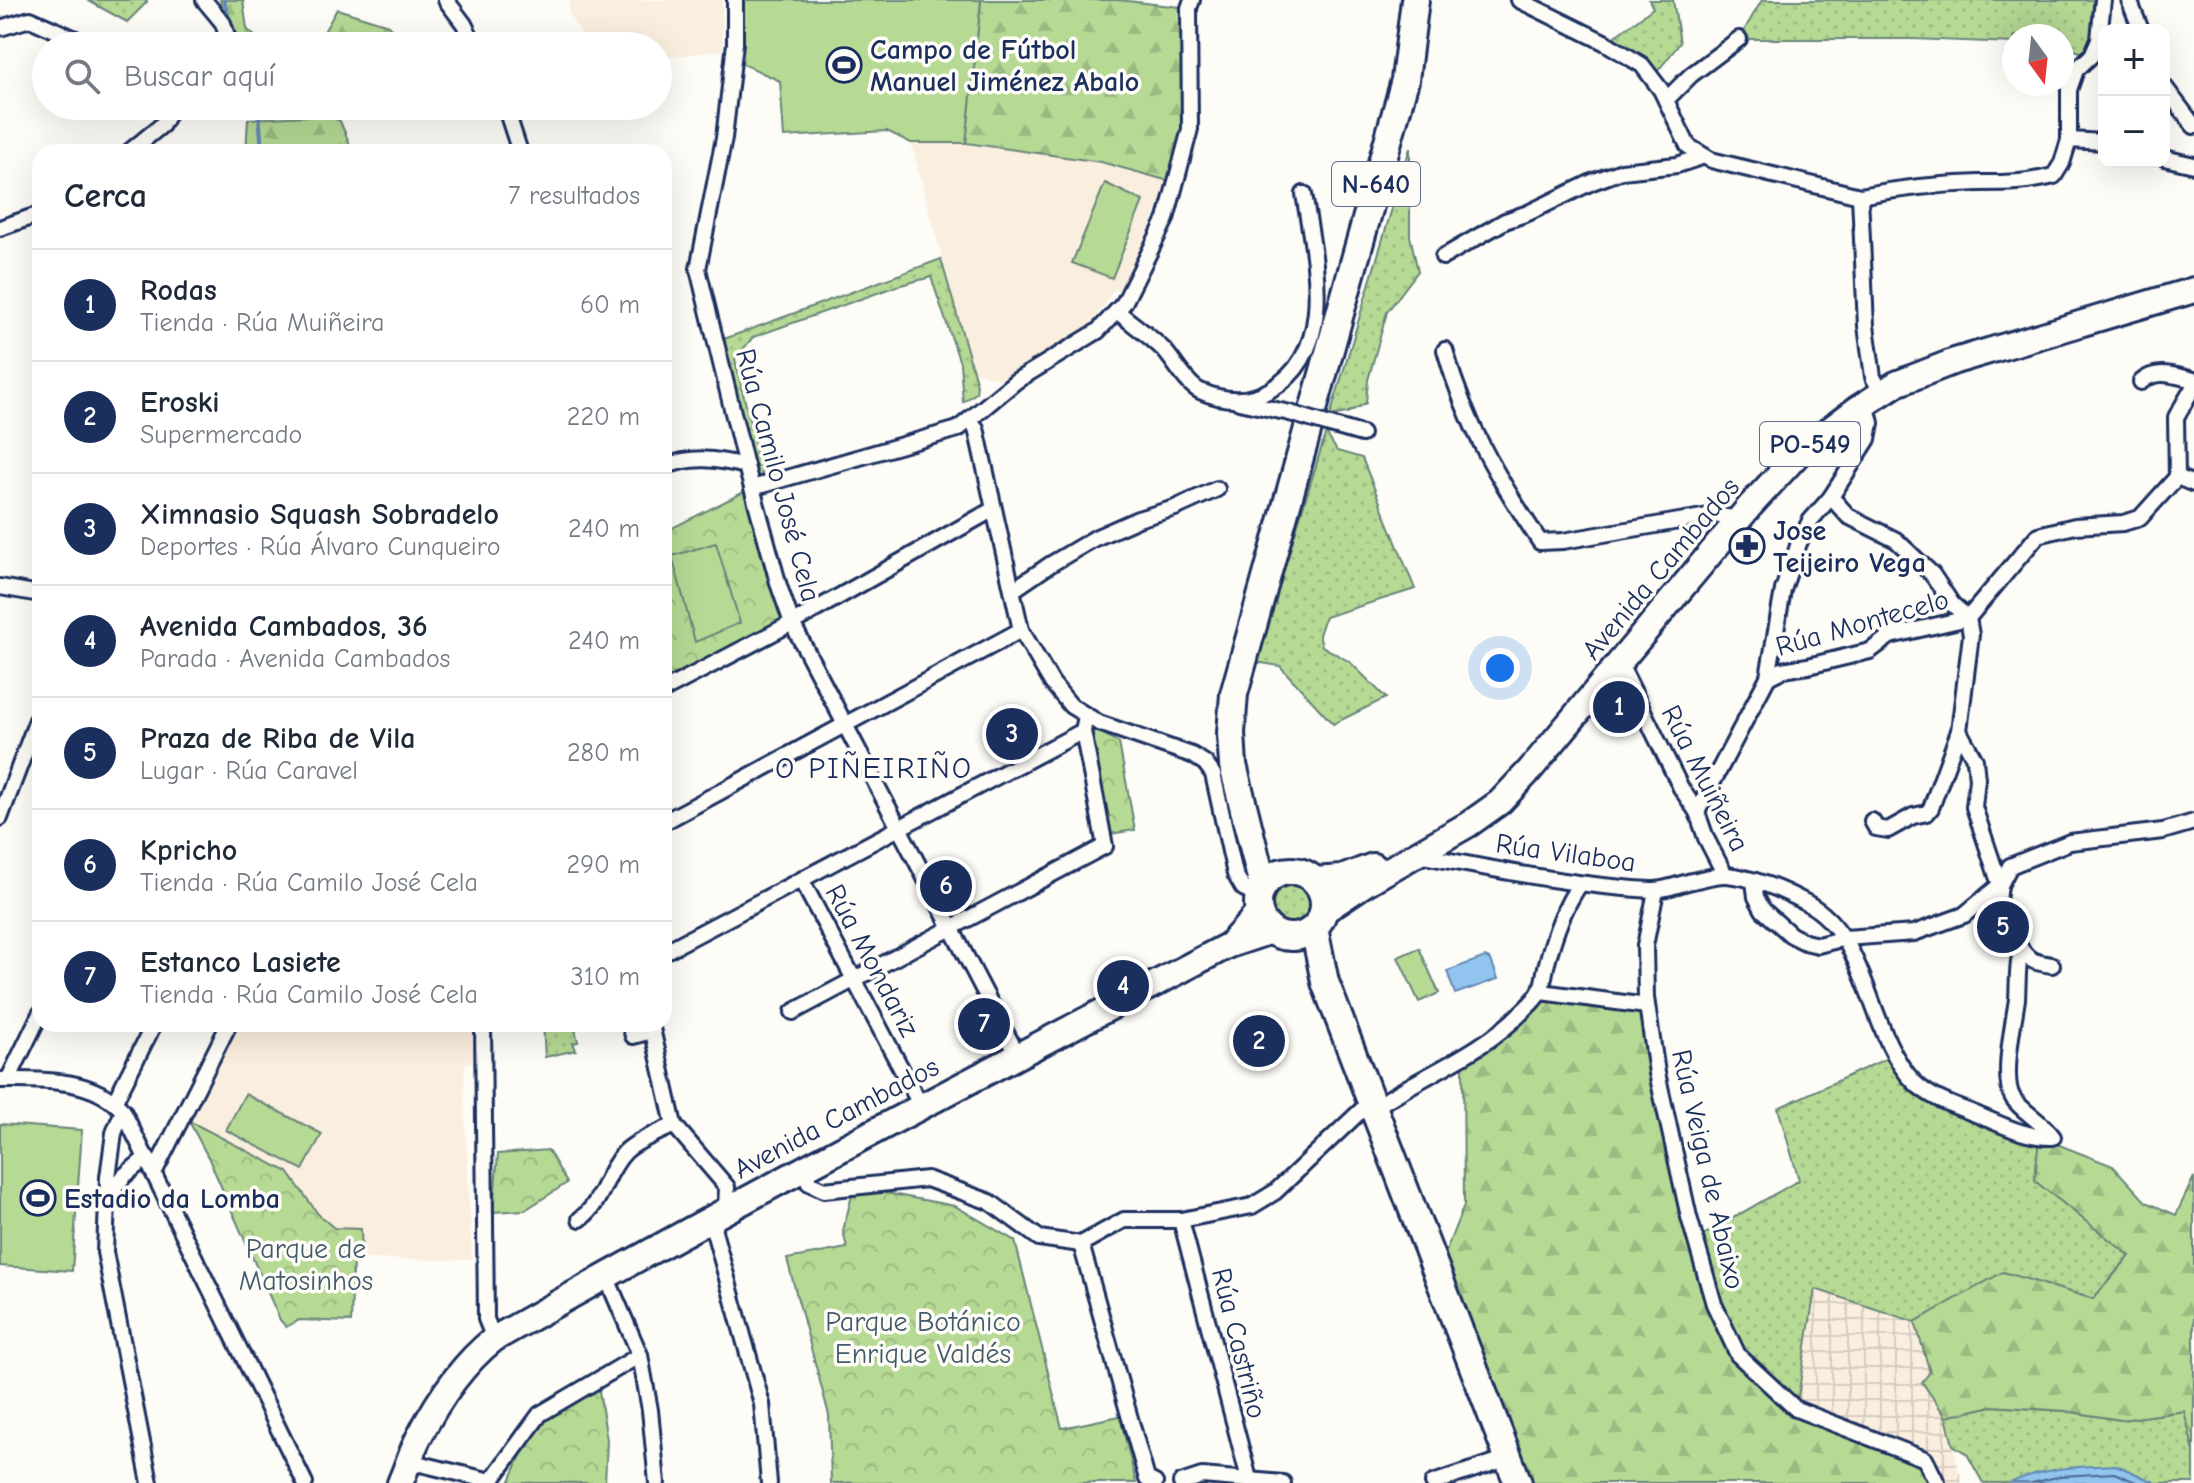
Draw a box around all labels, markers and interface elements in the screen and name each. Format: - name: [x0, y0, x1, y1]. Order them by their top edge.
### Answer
- north arrow: [2002, 24, 2074, 96]
- map controls: [2098, 24, 2170, 168]
- button: +: [2098, 24, 2170, 96]
- search box: [32, 32, 672, 120]
- place label: Campo de Fútbol Manuel Jiménez Abalo: [870, 34, 1139, 98]
- sports icon: Campo de Fútbol Manuel Jiménez Abalo: [825, 46, 863, 84]
- icon: search: [60, 54, 104, 98]
- text: Buscar aquí: [124, 59, 275, 94]
- button: −: [2098, 96, 2170, 168]
- road number: N-640: [1332, 162, 1420, 206]
- text: Cerca: [64, 176, 147, 216]
- text: 7 resultados: [508, 181, 640, 211]
- text: Rodas: [140, 273, 217, 308]
- text: 1: [85, 290, 95, 320]
- text: 60 m: [580, 290, 640, 320]
- text: Tienda · Rúa Muiñeira: [140, 308, 384, 338]
- street label: Rúa Camilo José Cela: [729, 345, 827, 605]
- text: Eroski: [140, 385, 220, 420]
- text: 2: [84, 402, 96, 432]
- text: 220 m: [567, 402, 640, 432]
- text: Supermercado: [140, 420, 302, 450]
- road number: PO-549: [1760, 422, 1860, 466]
- street label: Avenida Cambados: [1575, 471, 1746, 666]
- text: Ximnasio Squash Sobradelo: [140, 497, 499, 532]
- text: 3: [84, 514, 96, 544]
- text: 240 m: [568, 514, 640, 544]
- place label: Jose Teijeiro Vega: [1773, 515, 1926, 579]
- pharmacy icon: Jose Teijeiro Vega: [1728, 527, 1766, 565]
- text: Deportes · Rúa Álvaro Cunqueiro: [140, 532, 500, 562]
- street label: Rúa Montecelo: [1772, 583, 1952, 663]
- text: Avenida Cambados, 36: [140, 609, 428, 644]
- text: 4: [84, 626, 96, 656]
- text: 240 m: [568, 626, 640, 656]
- text: Parada · Avenida Cambados: [140, 644, 450, 674]
- your location: [1480, 648, 1520, 688]
- pin: 1: [1593, 677, 1645, 737]
- street label: Rúa Muiñeira: [1655, 700, 1756, 857]
- pin: 3: [986, 704, 1038, 764]
- text: Praza de Riba de Vila: [140, 721, 416, 756]
- text: 5: [83, 738, 97, 768]
- text: 280 m: [567, 738, 640, 768]
- district label: O PIÑEIRIÑO: [775, 750, 973, 786]
- text: Lugar · Rúa Caravel: [140, 756, 358, 786]
- street label: Rúa Vilaboa: [1494, 827, 1638, 879]
- text: Kpricho: [140, 833, 237, 868]
- text: 6: [83, 850, 97, 880]
- text: 290 m: [567, 850, 640, 880]
- pin: 6: [920, 856, 972, 916]
- text: Tienda · Rúa Camilo José Cela: [140, 868, 478, 898]
- street label: Rúa Mondariz: [819, 879, 926, 1042]
- pin: 5: [1977, 897, 2029, 957]
- text: Estanco Lasiete: [140, 945, 341, 980]
- pin: 4: [1097, 956, 1149, 1016]
- text: 7: [84, 962, 96, 992]
- text: 310 m: [571, 962, 640, 992]
- text: Tienda · Rúa Camilo José Cela: [140, 980, 478, 1010]
- pin: 7: [958, 994, 1010, 1054]
- pin: 2: [1233, 1011, 1285, 1071]
- street label: Rúa Veiga de Abaixo: [1665, 1046, 1751, 1292]
- street label: Avenida Cambados: [729, 1050, 944, 1185]
- sports icon: Estadio da Lomba: [19, 1179, 57, 1217]
- place label: Estadio da Lomba: [64, 1183, 280, 1215]
- park label: Parque de Matosinhos: [239, 1233, 373, 1297]
- street label: Rúa Castriño: [1205, 1265, 1273, 1422]
- park label: Parque Botánico Enrique Valdés: [825, 1306, 1021, 1370]

